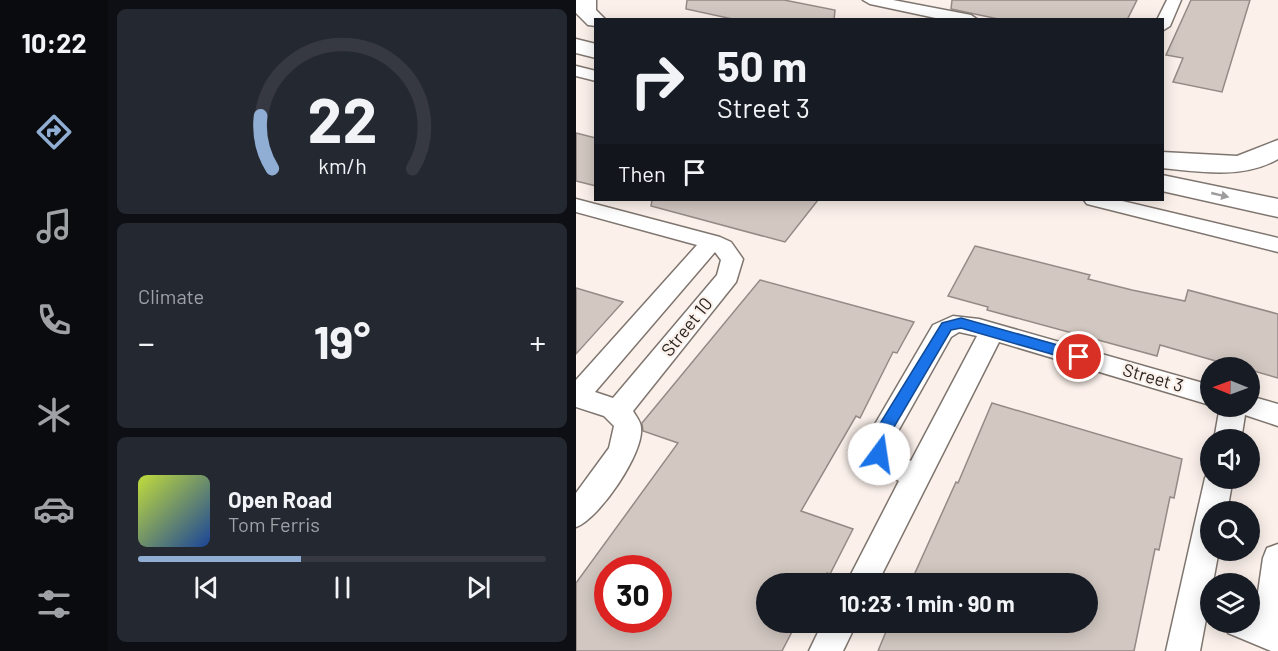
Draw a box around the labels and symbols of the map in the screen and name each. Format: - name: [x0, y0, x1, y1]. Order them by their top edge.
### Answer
- one-way arrow: [1210, 191, 1229, 201]
- street label: Street 10: [656, 293, 717, 360]
- pin: [1053, 331, 1104, 382]
- north arrow: [1200, 357, 1260, 417]
- street label: Street 3: [1120, 358, 1186, 396]
- position arrow: [847, 422, 911, 486]
- speed limit sign: 30: [594, 555, 672, 633]

